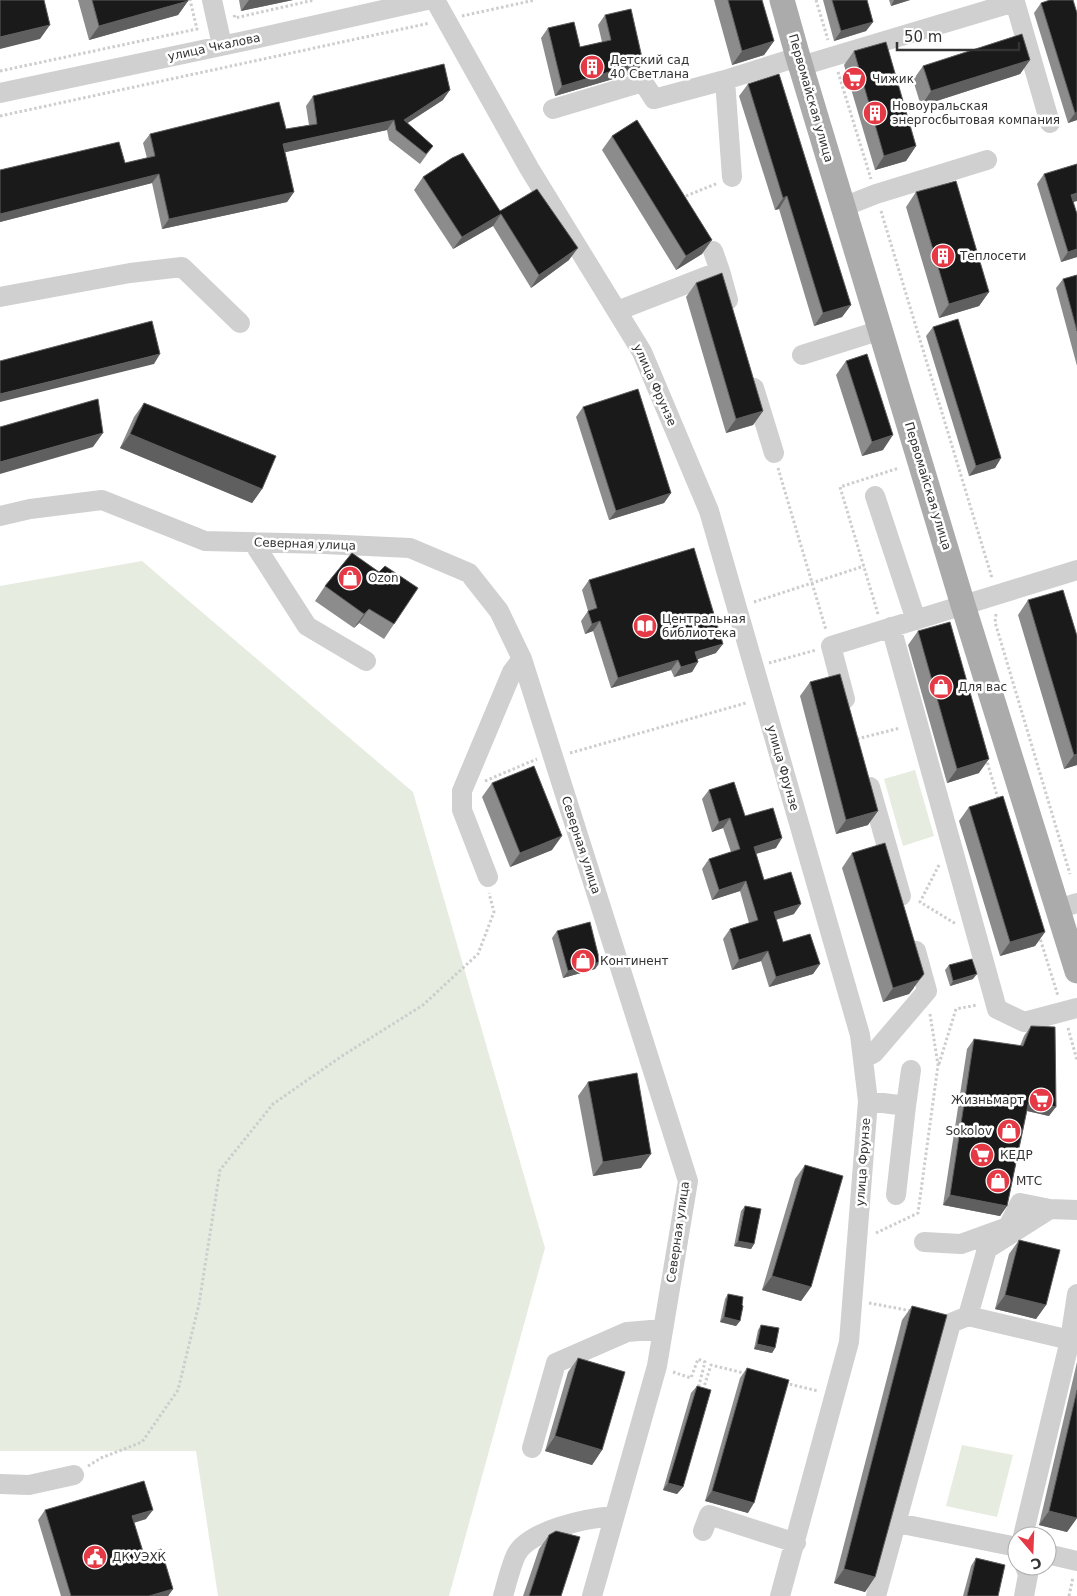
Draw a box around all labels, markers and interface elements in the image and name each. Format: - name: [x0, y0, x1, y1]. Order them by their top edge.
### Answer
- scale bar: [897, 20, 1020, 52]
- text: 50 m: [904, 28, 942, 46]
- street label: улица Чкалова: [166, 30, 262, 64]
- street label: Первомайская улица: [786, 32, 836, 164]
- place label: Детский сад 40 Светлана: [610, 53, 689, 81]
- building icon: Детский сад 40 Светлана: [579, 54, 605, 80]
- supermarket icon: Чижик: [841, 66, 867, 92]
- place label: Чижик: [872, 72, 914, 86]
- place label: Новоуральская энергосбытовая компания: [892, 99, 1060, 127]
- building icon: Новоуральская энергосбытовая компания: [862, 100, 888, 126]
- building icon: Теплосети: [930, 243, 956, 269]
- place label: Теплосети: [959, 249, 1026, 263]
- street label: улица Фрунзе: [631, 342, 679, 428]
- street label: Первомайская улица: [902, 420, 954, 552]
- street label: Северная улица: [254, 535, 356, 553]
- shop icon: Ozon: [337, 565, 363, 591]
- place label: Ozon: [368, 571, 399, 585]
- place label: Центральная библиотека: [662, 612, 746, 640]
- library icon: Центральная библиотека: [632, 613, 658, 639]
- shop icon: Для вас: [928, 674, 954, 700]
- place label: Для вас: [958, 680, 1007, 694]
- street label: улица Фрунзе: [764, 723, 802, 813]
- street label: Северная улица: [559, 794, 603, 896]
- shop icon: Континент: [570, 948, 596, 974]
- place label: Континент: [600, 954, 669, 968]
- supermarket icon: Жизньмарт: [1028, 1087, 1054, 1113]
- place label: Жизньмарт: [951, 1093, 1024, 1107]
- street label: улица Фрунзе: [853, 1117, 873, 1207]
- shop icon: Sokolov: [996, 1118, 1022, 1144]
- place label: Sokolov: [945, 1124, 992, 1138]
- supermarket icon: КЕДР: [969, 1142, 995, 1168]
- place label: КЕДР: [1000, 1148, 1033, 1162]
- shop icon: МТС: [985, 1168, 1011, 1194]
- place label: МТС: [1016, 1174, 1042, 1188]
- street label: Северная улица: [664, 1180, 692, 1284]
- north arrow: [1007, 1526, 1057, 1576]
- public building icon: ДК УЭХК: [82, 1544, 108, 1570]
- place label: ДК УЭХК: [112, 1550, 167, 1564]
- text: С: [1029, 1554, 1044, 1573]

